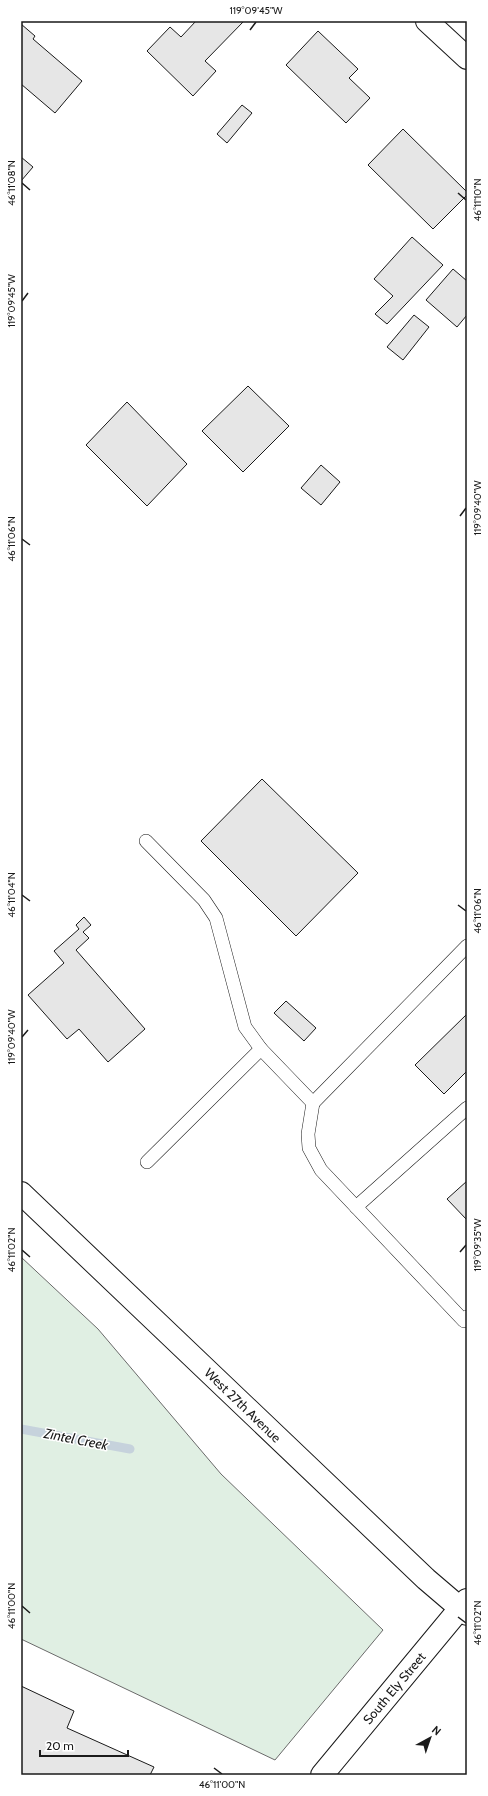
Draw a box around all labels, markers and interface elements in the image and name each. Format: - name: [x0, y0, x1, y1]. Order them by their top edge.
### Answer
- text: 119°09'45"W: [229, 4, 283, 17]
- text: 46°11'08"N: [5, 160, 18, 206]
- text: 46°11'10"N: [471, 178, 484, 222]
- text: 119°09'45"W: [5, 274, 18, 328]
- text: 119°09'40"W: [471, 480, 484, 535]
- text: 46°11'06"N: [5, 516, 18, 562]
- text: 46°11'04"N: [5, 872, 18, 918]
- text: 46°11'06"N: [471, 888, 484, 934]
- text: 119°09'40"W: [5, 1009, 18, 1064]
- text: 119°09'35"W: [471, 1218, 484, 1272]
- text: 46°11'02"N: [5, 1228, 18, 1272]
- street label: West 27th Avenue: [201, 1364, 285, 1446]
- water label: Zintel Creek: [42, 1424, 110, 1454]
- text: 46°11'00"N: [5, 1583, 18, 1629]
- text: 46°11'02"N: [471, 1601, 484, 1645]
- street label: South Ely Street: [359, 1648, 429, 1727]
- north arrow: [410, 1718, 450, 1758]
- text: N: [429, 1722, 444, 1738]
- scale bar: [40, 1732, 128, 1758]
- text: 20 m: [46, 1738, 74, 1753]
- text: 46°11'00"N: [199, 1778, 245, 1791]

